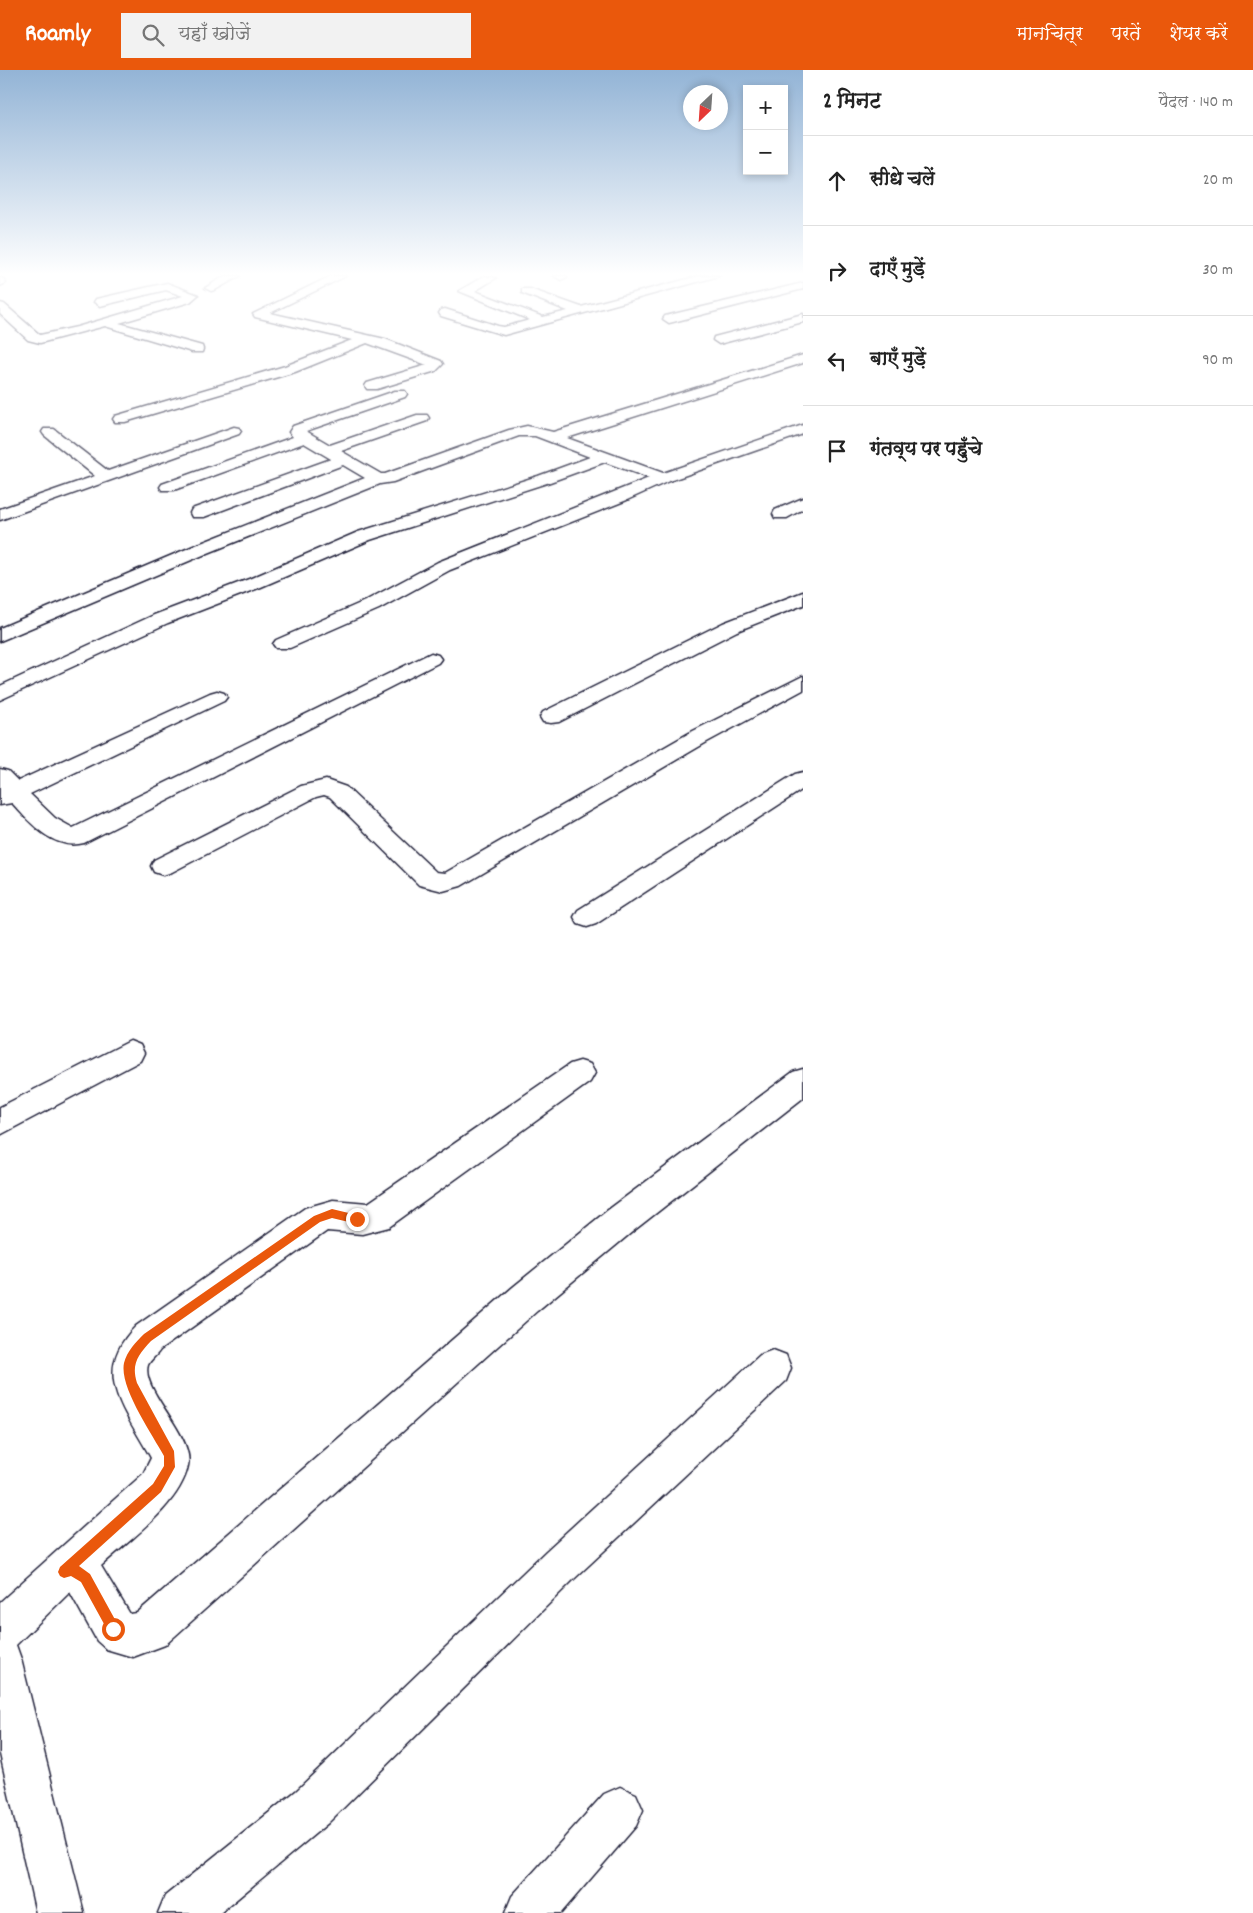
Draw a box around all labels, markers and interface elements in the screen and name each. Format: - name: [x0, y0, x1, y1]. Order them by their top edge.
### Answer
- search box: [121, 13, 471, 58]
- text: Roamly: [25, 18, 91, 52]
- icon: search: [139, 21, 167, 49]
- text: यहाँ खोजें: [179, 22, 250, 49]
- text: मानचित्र: [1017, 23, 1083, 48]
- text: परतें: [1111, 23, 1141, 48]
- text: शेयर करें: [1169, 23, 1228, 48]
- north arrow: [683, 85, 728, 130]
- map controls: [743, 85, 788, 175]
- button: +: [743, 85, 788, 130]
- text: 2 मिनट: [823, 88, 881, 118]
- text: पैदल · 140 m: [1159, 91, 1233, 114]
- button: −: [743, 130, 788, 175]
- icon: ahead: [823, 167, 851, 195]
- text: सीधे चलें: [870, 167, 935, 194]
- text: 20 m: [1203, 169, 1233, 192]
- icon: right: [823, 257, 851, 285]
- text: दाएँ मुड़ें: [870, 257, 925, 284]
- text: 30 m: [1203, 259, 1233, 282]
- icon: left: [823, 347, 851, 375]
- text: बाएँ मुड़ें: [870, 347, 926, 374]
- text: 90 m: [1202, 349, 1233, 372]
- icon: arrive: [823, 437, 851, 465]
- text: गंतव्य पर पहुँचे: [870, 437, 982, 464]
- route end: [346, 1208, 369, 1231]
- route start: [102, 1618, 125, 1641]

